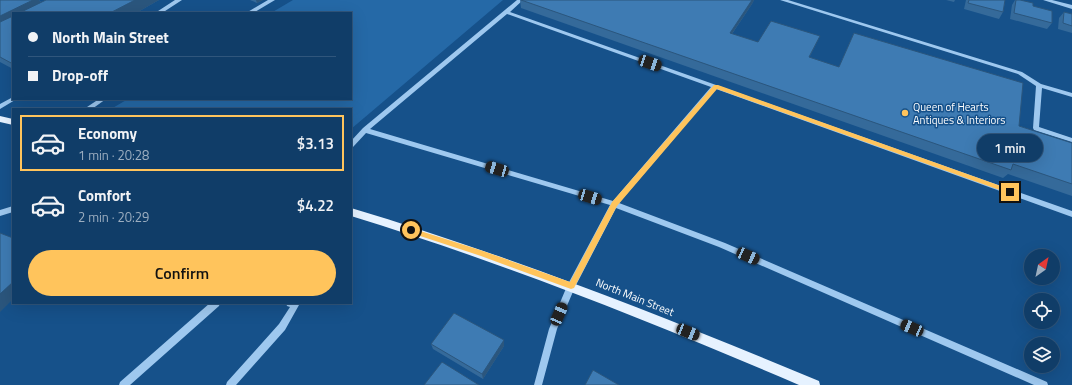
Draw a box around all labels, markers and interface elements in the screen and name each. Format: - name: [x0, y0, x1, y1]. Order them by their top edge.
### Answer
- text: North Main Street: [52, 26, 169, 49]
- car: [637, 53, 663, 73]
- text: Drop-off: [52, 64, 108, 87]
- place label: Queen of Hearts Antiques & Interiors: [913, 99, 1005, 128]
- marker: Queen of Hearts Antiques & Interiors: [900, 108, 910, 118]
- text: Economy: [78, 122, 137, 145]
- icon: car: [30, 125, 66, 161]
- text: $3.13: [297, 132, 334, 155]
- callout: 1 min: [977, 134, 1043, 162]
- text: 1 min: [994, 138, 1026, 158]
- text: 1 min · 20:28: [78, 145, 149, 165]
- car: [484, 160, 510, 178]
- route end: [1001, 183, 1019, 201]
- text: Comfort: [78, 184, 131, 207]
- icon: car: [30, 187, 66, 223]
- car: [577, 188, 603, 206]
- text: $4.22: [297, 194, 334, 217]
- text: 2 min · 20:29: [78, 207, 149, 227]
- route start: [402, 221, 420, 239]
- car: [735, 246, 761, 266]
- north arrow: [1024, 249, 1060, 285]
- map controls: [1024, 249, 1060, 373]
- button: Confirm: [28, 250, 336, 296]
- street label: North Main Street: [594, 274, 677, 320]
- button: locate: [1024, 293, 1060, 329]
- car: [549, 301, 569, 327]
- car: [899, 318, 925, 338]
- car: [675, 322, 701, 342]
- button: layers: [1024, 337, 1060, 373]

